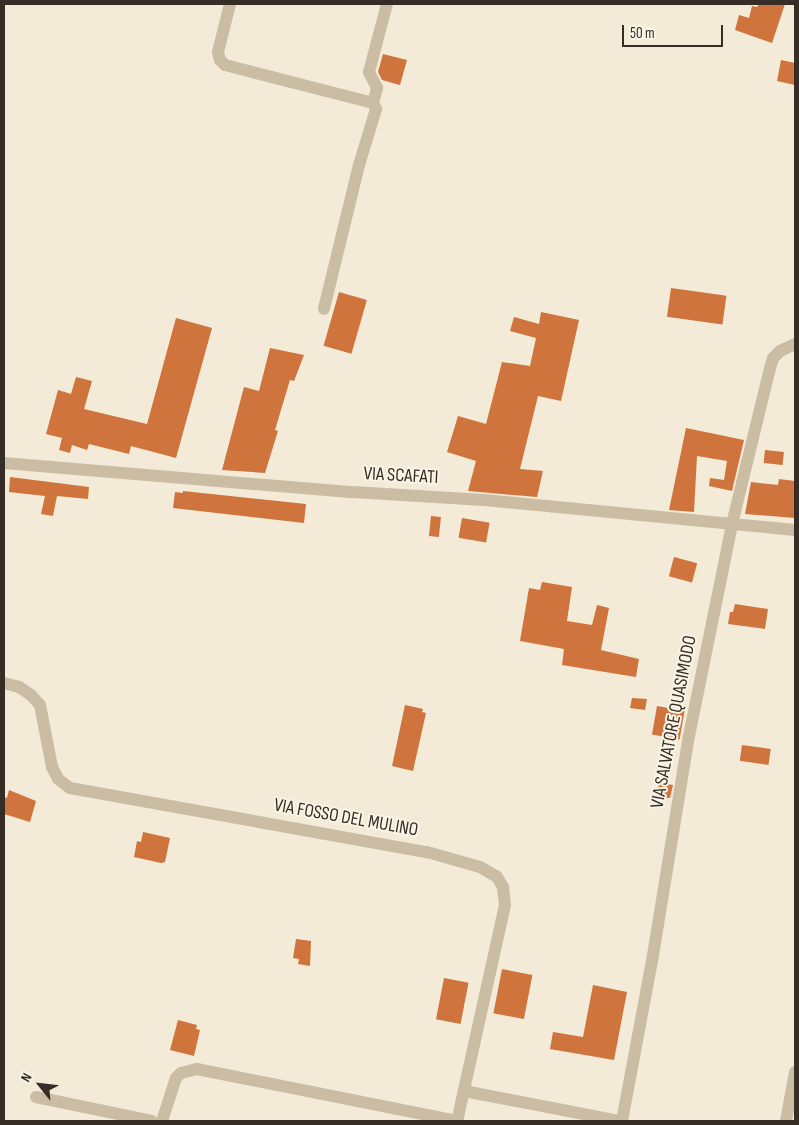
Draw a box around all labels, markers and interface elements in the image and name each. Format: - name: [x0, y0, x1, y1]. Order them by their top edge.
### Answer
- scale bar: [624, 15, 725, 47]
- text: 50 m: [630, 24, 655, 43]
- street label: VIA SCAFATI: [363, 463, 439, 489]
- street label: VIA SALVATORE QUASIMODO: [646, 634, 702, 810]
- street label: VIA FOSSO DEL MULINO: [272, 794, 420, 842]
- north arrow: [15, 1060, 65, 1110]
- text: N: [17, 1070, 36, 1085]

